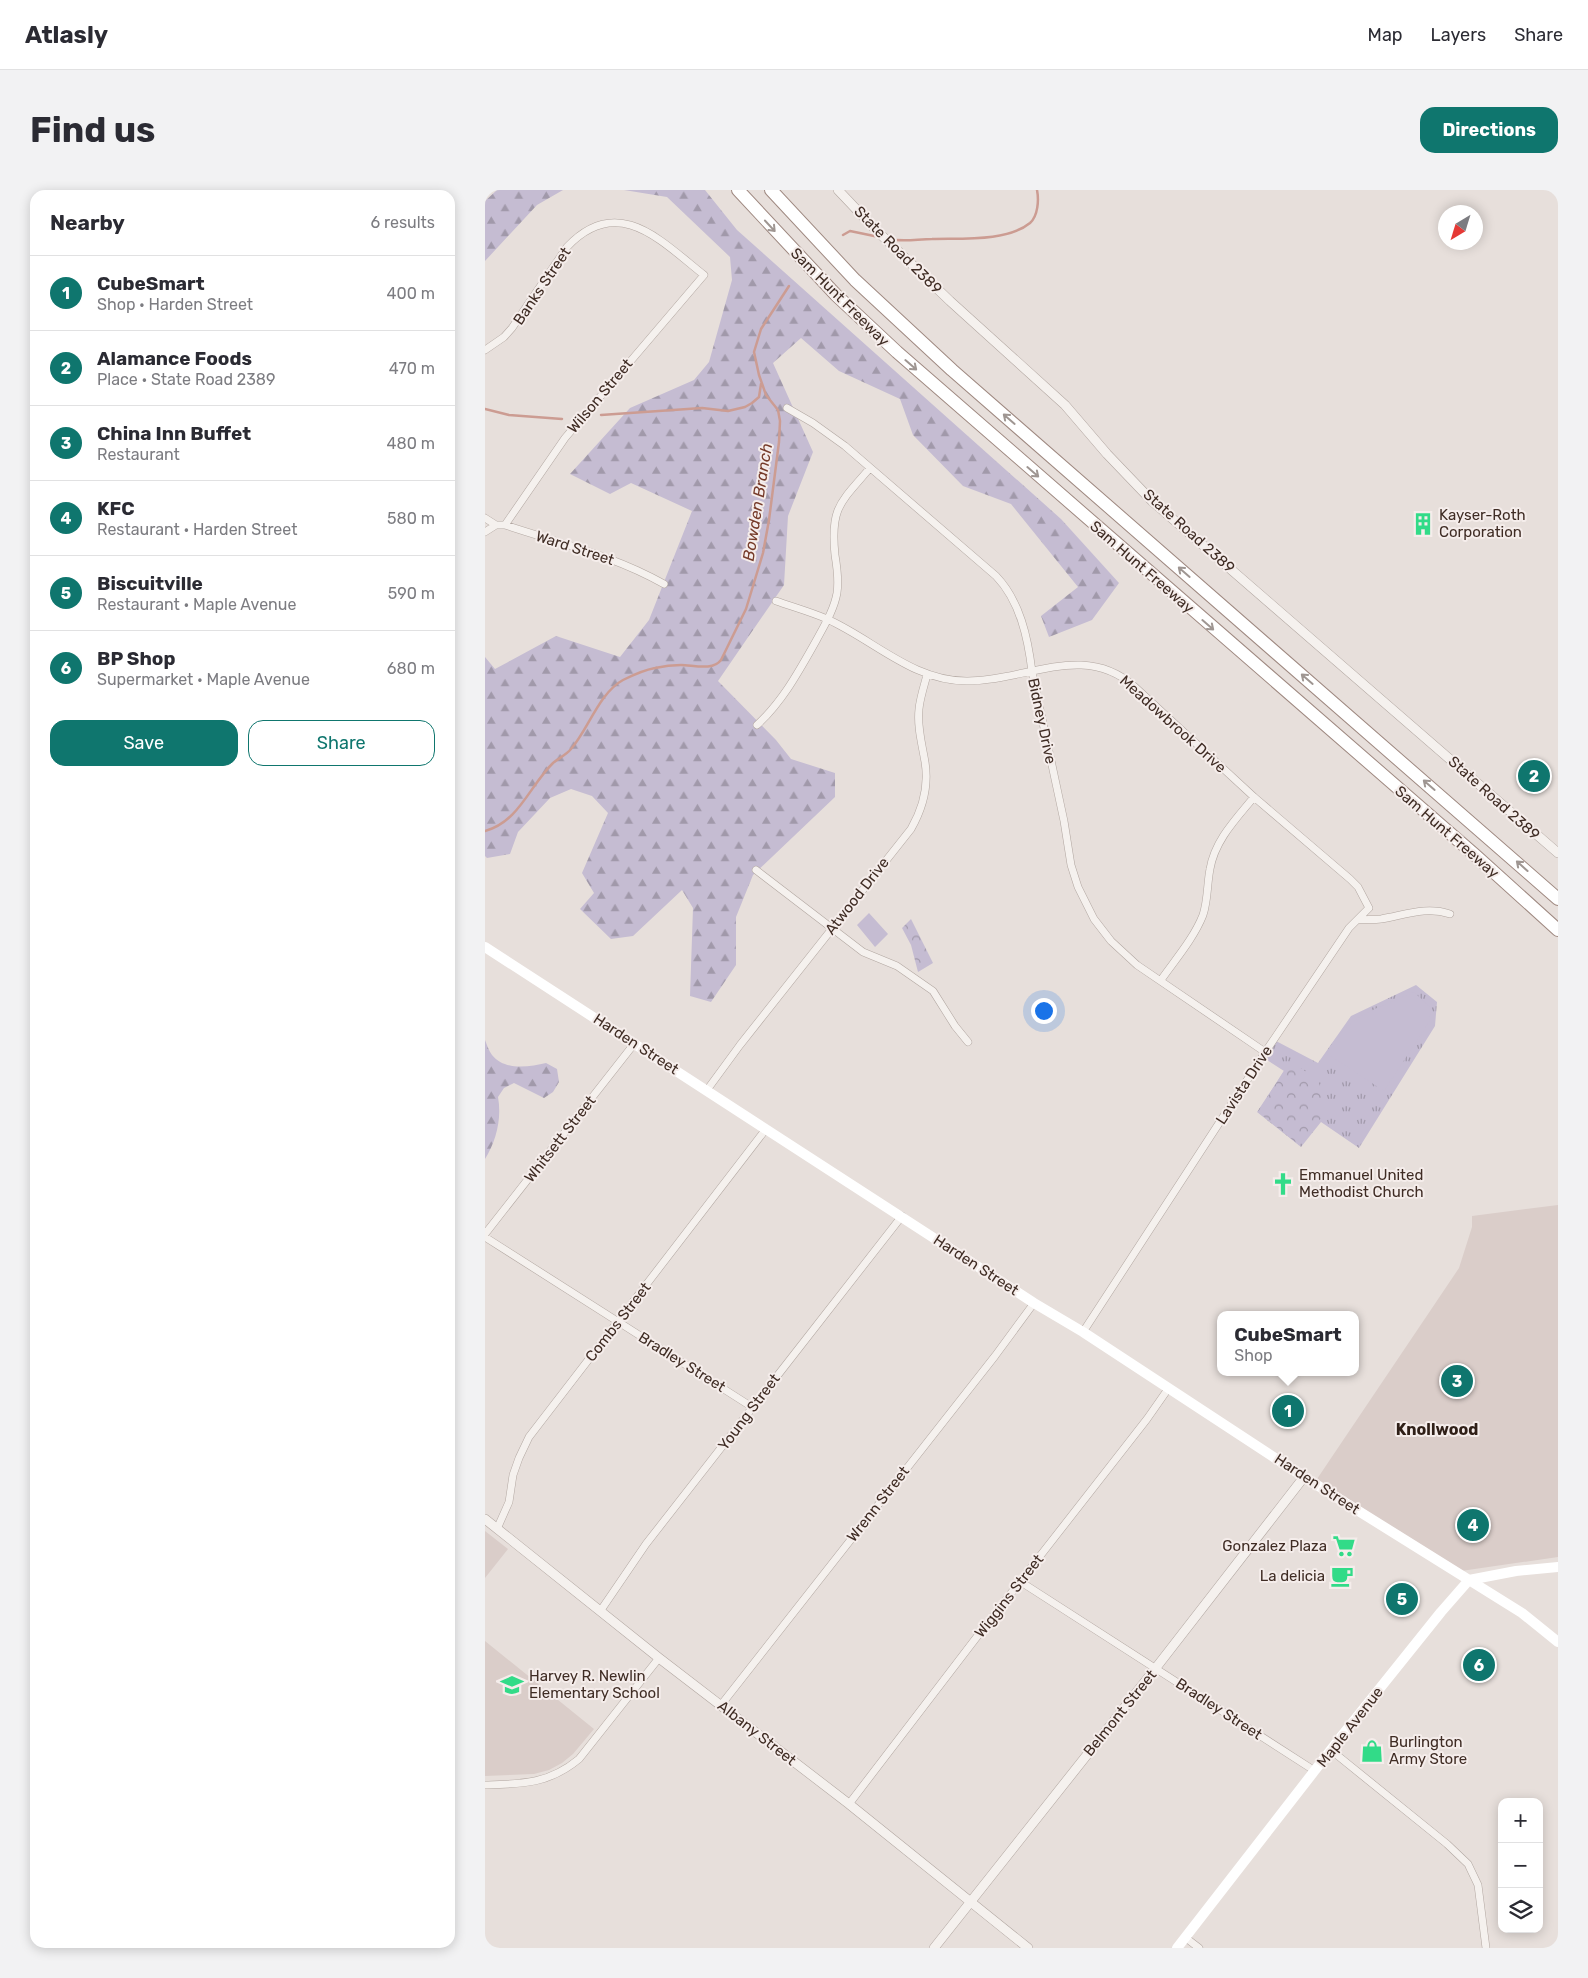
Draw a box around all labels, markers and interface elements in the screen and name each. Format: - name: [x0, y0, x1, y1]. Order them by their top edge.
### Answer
- text: Atlasly: [25, 21, 108, 49]
- text: Map: [1368, 24, 1403, 46]
- text: Layers: [1431, 24, 1486, 46]
- text: Share: [1514, 24, 1563, 46]
- button: Directions: [1420, 107, 1558, 153]
- text: Find us: [30, 109, 155, 151]
- street label: State Road 2389: [850, 202, 946, 298]
- north arrow: [1438, 205, 1483, 250]
- text: Nearby: [50, 210, 125, 235]
- text: 6 results: [370, 213, 435, 232]
- one-way arrow: [764, 220, 776, 233]
- street label: Banks Street: [509, 244, 575, 328]
- street label: Sam Hunt Freeway: [787, 244, 893, 350]
- text: CubeSmart: [97, 272, 205, 295]
- text: 1: [62, 284, 70, 303]
- text: 400 m: [387, 284, 435, 303]
- text: Shop · Harden Street: [97, 295, 253, 314]
- text: Alamance Foods: [97, 347, 252, 370]
- street label: Wilson Street: [564, 355, 636, 437]
- text: 2: [61, 359, 71, 378]
- text: 470 m: [389, 359, 435, 378]
- one-way arrow: [904, 359, 917, 371]
- text: Place · State Road 2389: [97, 370, 276, 389]
- one-way arrow: [1002, 414, 1015, 425]
- text: China Inn Buffet: [97, 422, 251, 445]
- text: 3: [61, 434, 71, 453]
- text: 480 m: [387, 434, 435, 453]
- water label: Bowden Branch: [739, 442, 776, 562]
- text: Restaurant: [97, 445, 180, 464]
- one-way arrow: [1026, 467, 1039, 478]
- street label: State Road 2389: [1140, 485, 1239, 577]
- text: KFC: [97, 497, 135, 520]
- place label: Kayser-Roth Corporation: [1439, 506, 1526, 541]
- text: 4: [61, 509, 71, 528]
- text: 580 m: [387, 509, 435, 528]
- building icon: Kayser-Roth Corporation: [1410, 511, 1436, 537]
- street label: Sam Hunt Freeway: [1086, 517, 1198, 617]
- text: Restaurant · Harden Street: [97, 520, 297, 539]
- street label: Ward Street: [533, 527, 617, 569]
- one-way arrow: [1178, 566, 1191, 578]
- text: Biscuitville: [97, 572, 203, 595]
- text: 5: [61, 584, 71, 603]
- text: 590 m: [388, 584, 435, 603]
- text: Restaurant · Maple Avenue: [97, 595, 296, 614]
- one-way arrow: [1202, 619, 1215, 630]
- text: BP Shop: [97, 647, 175, 670]
- text: 6: [61, 659, 71, 678]
- text: 680 m: [387, 659, 435, 678]
- text: Supermarket · Maple Avenue: [97, 670, 310, 689]
- street label: Meadowbrook Drive: [1116, 671, 1230, 777]
- one-way arrow: [1300, 673, 1313, 684]
- street label: Bidney Drive: [1024, 676, 1060, 766]
- button: Save: [50, 720, 238, 766]
- button: Share: [248, 720, 435, 766]
- street label: State Road 2389: [1445, 752, 1543, 844]
- pin: 2: [1518, 757, 1550, 795]
- one-way arrow: [1423, 780, 1436, 791]
- street label: Sam Hunt Freeway: [1391, 782, 1503, 882]
- street label: Atwood Drive: [821, 854, 893, 938]
- one-way arrow: [1515, 861, 1528, 872]
- your location: [1031, 998, 1057, 1024]
- street label: Harden Street: [590, 1010, 682, 1078]
- street label: Lavista Drive: [1212, 1042, 1276, 1128]
- street label: Whitsett Street: [520, 1092, 600, 1186]
- place label: Emmanuel United Methodist Church: [1299, 1166, 1424, 1201]
- church icon: Emmanuel United Methodist Church: [1270, 1171, 1296, 1197]
- street label: Harden Street: [930, 1231, 1022, 1299]
- street label: Combs Street: [581, 1279, 655, 1365]
- popup: [1217, 1311, 1359, 1376]
- text: CubeSmart: [1234, 1323, 1342, 1346]
- street label: Bradley Street: [635, 1328, 729, 1396]
- text: Shop: [1234, 1346, 1273, 1365]
- pin: 3: [1441, 1362, 1473, 1400]
- street label: Young Street: [714, 1370, 784, 1454]
- pin: 1: [1272, 1392, 1304, 1430]
- district label: Knollwood: [1396, 1420, 1478, 1439]
- street label: Harden Street: [1271, 1450, 1363, 1518]
- street label: Wrenn Street: [843, 1462, 913, 1545]
- pin: 4: [1457, 1506, 1489, 1544]
- supermarket icon: Gonzalez Plaza: [1331, 1533, 1357, 1559]
- place label: Gonzalez Plaza: [1222, 1537, 1327, 1555]
- street label: Wiggins Street: [971, 1551, 1047, 1641]
- cafe icon: La delicia: [1329, 1563, 1355, 1589]
- place label: La delicia: [1260, 1567, 1325, 1585]
- pin: 5: [1386, 1580, 1418, 1618]
- pin: 6: [1463, 1646, 1495, 1684]
- street label: Belmont Street: [1080, 1666, 1160, 1760]
- place label: Harvey R. Newlin Elementary School: [529, 1667, 660, 1702]
- school or university icon: Harvey R. Newlin Elementary School: [499, 1672, 525, 1698]
- street label: Bradley Street: [1172, 1674, 1266, 1744]
- street label: Maple Avenue: [1313, 1683, 1387, 1771]
- street label: Albany Street: [714, 1697, 800, 1769]
- place label: Burlington Army Store: [1389, 1733, 1467, 1768]
- shop icon: Burlington Army Store: [1359, 1738, 1385, 1764]
- map controls: [1498, 1798, 1543, 1933]
- button: +: [1498, 1798, 1543, 1843]
- button: −: [1498, 1843, 1543, 1888]
- button: layers: [1498, 1888, 1543, 1933]

